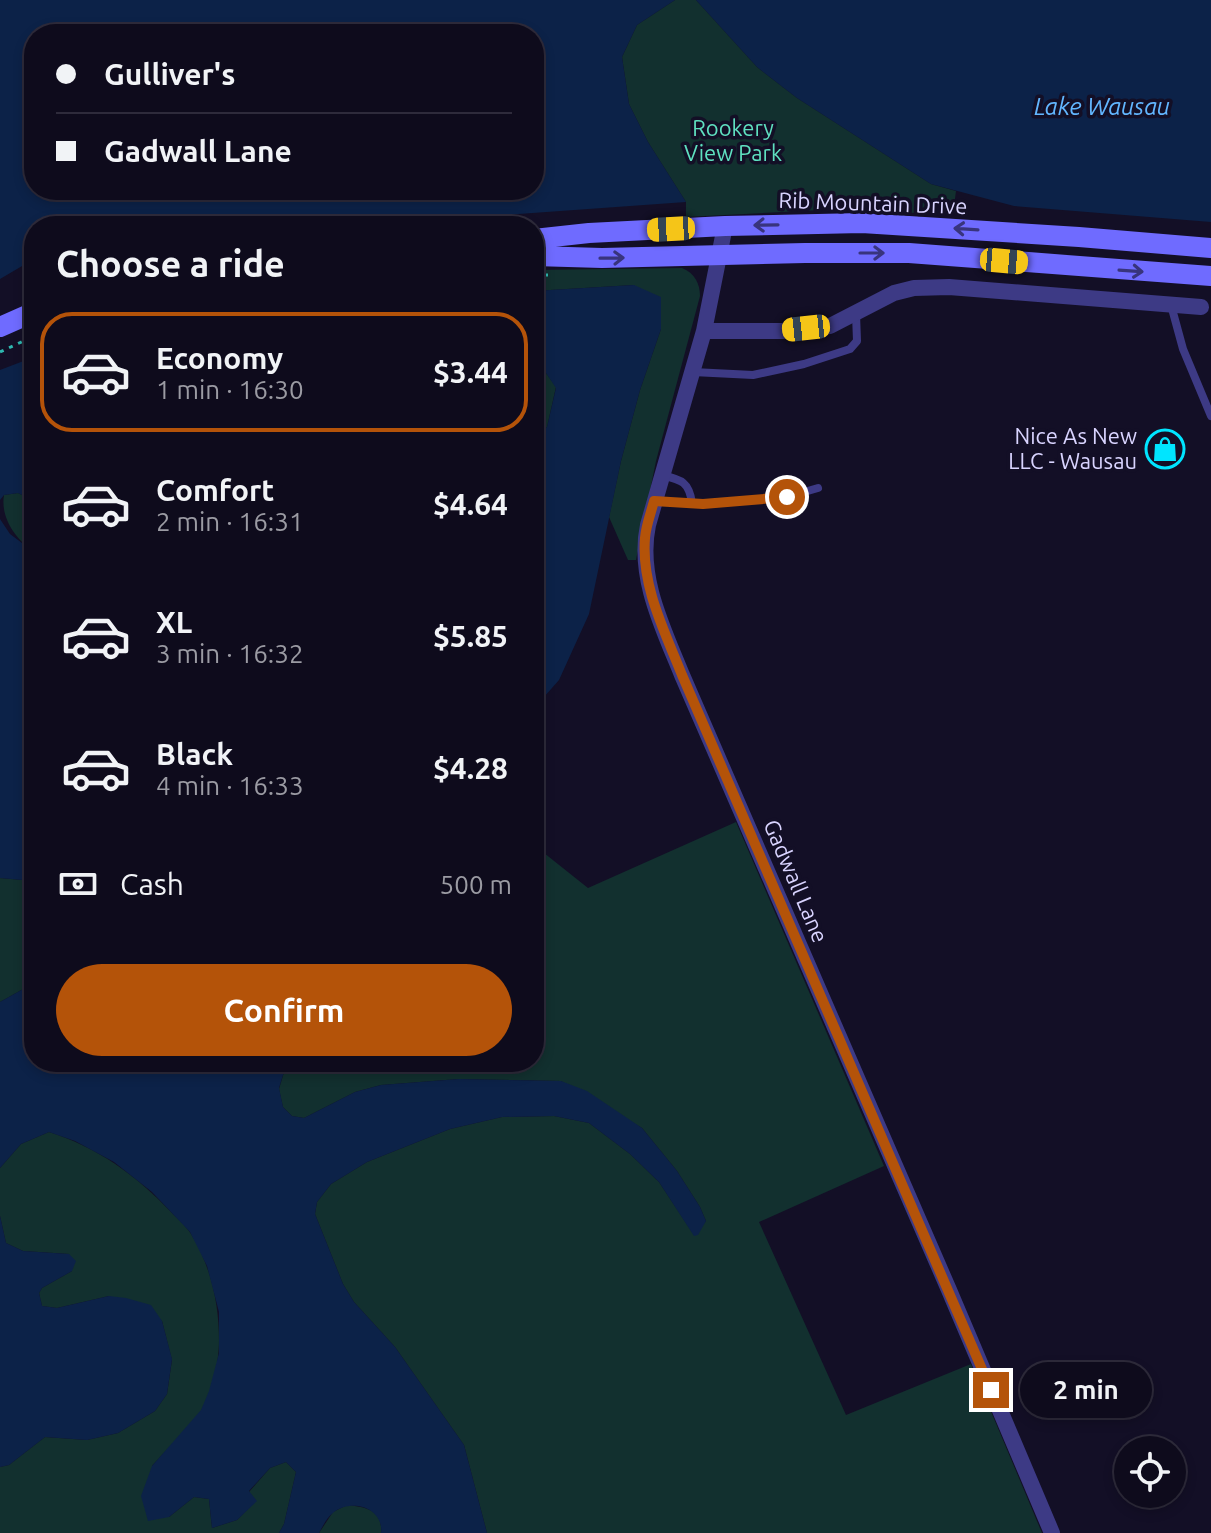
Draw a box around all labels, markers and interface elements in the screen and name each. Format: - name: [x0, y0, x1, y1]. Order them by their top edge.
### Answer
- text: Gulliver's: [104, 57, 235, 91]
- water label: Lake Wausau: [1034, 93, 1170, 120]
- park label: Rookery View Park: [684, 115, 782, 165]
- text: Gadwall Lane: [104, 134, 292, 168]
- street label: Rib Mountain Drive: [778, 187, 968, 218]
- car: [646, 216, 696, 242]
- one-way arrow: [753, 217, 780, 232]
- one-way arrow: [953, 222, 980, 237]
- text: Choose a ride: [56, 243, 285, 284]
- one-way arrow: [858, 245, 885, 261]
- car: [979, 247, 1029, 275]
- one-way arrow: [598, 250, 625, 266]
- one-way arrow: [1117, 264, 1144, 279]
- car: [781, 314, 831, 342]
- icon: car: [60, 336, 132, 408]
- text: Economy: [156, 341, 283, 375]
- text: $3.44: [433, 355, 508, 389]
- text: 1 min · 16:30: [156, 375, 304, 404]
- place label: Nice As New LLC - Wausau: [1008, 423, 1137, 473]
- shop icon: Nice As New LLC - Wausau: [1144, 428, 1186, 470]
- icon: car: [60, 468, 132, 540]
- text: Comfort: [156, 473, 274, 507]
- route start: [769, 479, 805, 515]
- text: $4.64: [433, 487, 508, 521]
- text: 2 min · 16:31: [156, 507, 304, 536]
- icon: car: [60, 600, 132, 672]
- text: XL: [156, 605, 192, 639]
- text: $5.85: [433, 619, 508, 653]
- text: 3 min · 16:32: [156, 639, 304, 668]
- icon: car: [60, 732, 132, 804]
- text: Black: [156, 737, 233, 771]
- text: $4.28: [433, 751, 508, 785]
- text: 4 min · 16:33: [156, 771, 304, 800]
- street label: Gadwall Lane: [759, 816, 834, 946]
- icon: cash: [56, 862, 100, 906]
- text: Cash: [120, 867, 184, 901]
- text: 500 m: [440, 870, 512, 899]
- button: Confirm: [56, 964, 512, 1056]
- callout: 2 min: [1019, 1362, 1151, 1418]
- route end: [973, 1372, 1009, 1408]
- text: 2 min: [1053, 1375, 1119, 1404]
- map controls: [1114, 1436, 1186, 1508]
- button: locate: [1114, 1436, 1186, 1508]

